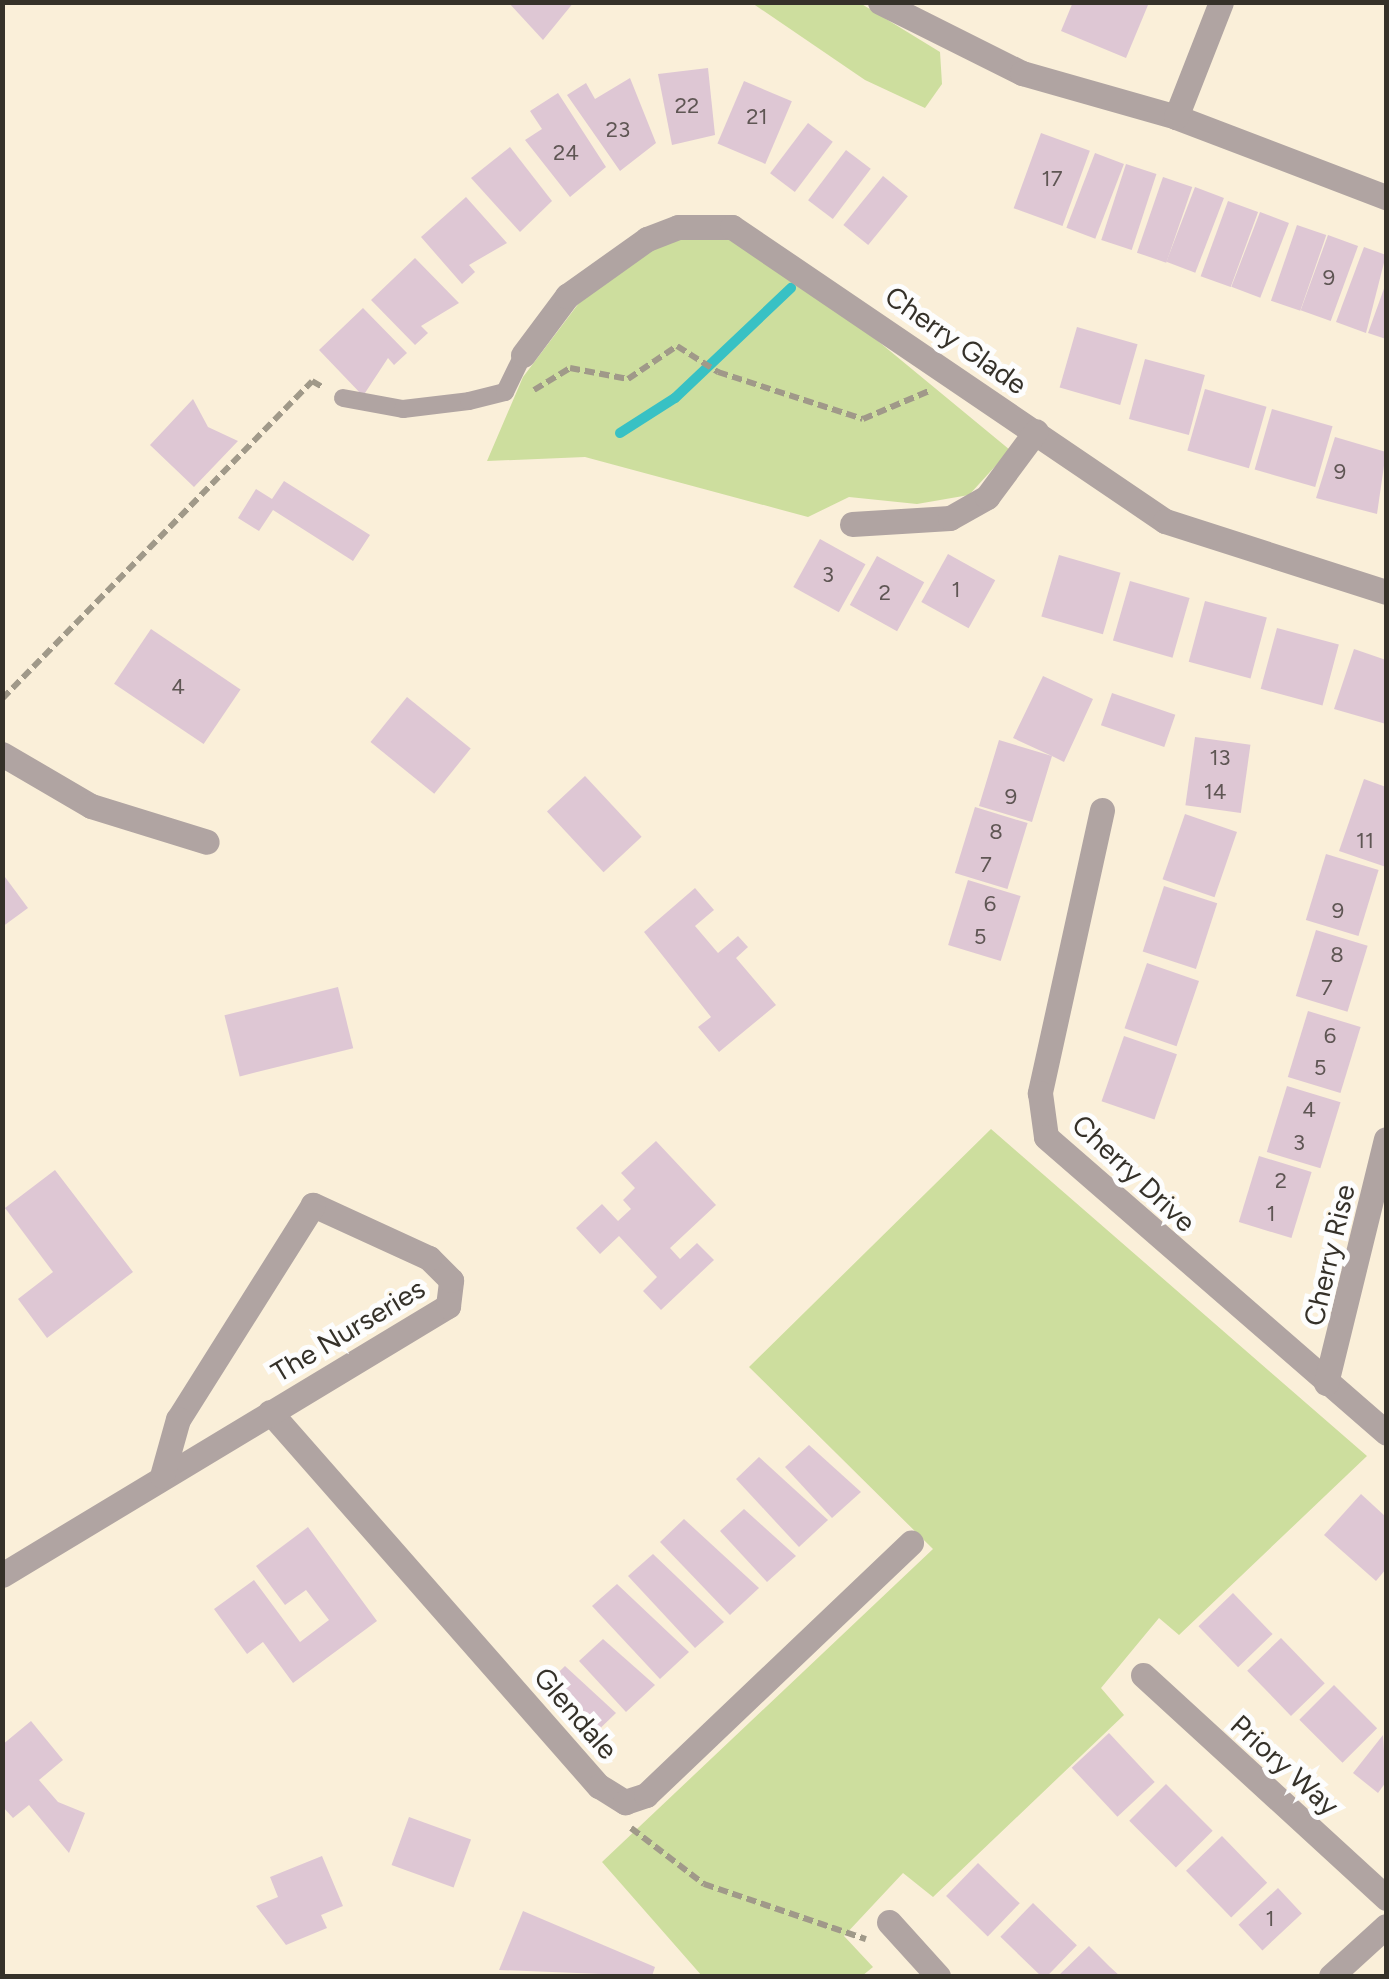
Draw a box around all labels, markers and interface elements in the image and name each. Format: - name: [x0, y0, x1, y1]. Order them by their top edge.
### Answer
- house number: 22: [675, 93, 699, 119]
- house number: 21: [746, 104, 768, 130]
- house number: 23: [606, 117, 630, 143]
- house number: 24: [553, 140, 579, 166]
- house number: 17: [1042, 166, 1062, 192]
- house number: 9: [1323, 265, 1335, 291]
- street label: Cherry Glade: [879, 279, 1033, 401]
- house number: 9: [1334, 459, 1346, 485]
- house number: 3: [822, 562, 834, 588]
- house number: 1: [951, 577, 961, 603]
- house number: 2: [879, 580, 891, 606]
- house number: 4: [171, 674, 185, 700]
- house number: 13: [1209, 745, 1231, 771]
- house number: 14: [1204, 779, 1226, 805]
- house number: 9: [1005, 784, 1017, 810]
- house number: 8: [989, 819, 1003, 845]
- house number: 11: [1356, 828, 1374, 854]
- house number: 7: [980, 852, 992, 878]
- house number: 6: [984, 891, 996, 917]
- house number: 9: [1332, 898, 1344, 924]
- house number: 5: [974, 924, 986, 950]
- house number: 8: [1330, 942, 1344, 968]
- house number: 7: [1321, 975, 1333, 1001]
- house number: 6: [1324, 1023, 1336, 1049]
- house number: 5: [1314, 1055, 1326, 1081]
- house number: 4: [1302, 1097, 1316, 1123]
- street label: Cherry Drive: [1065, 1107, 1203, 1239]
- house number: 3: [1293, 1130, 1305, 1156]
- house number: 2: [1275, 1168, 1287, 1194]
- street label: Cherry Rise: [1296, 1181, 1362, 1329]
- house number: 1: [1266, 1201, 1276, 1227]
- street label: The Nurseries: [265, 1271, 431, 1389]
- street label: Glendale: [527, 1660, 625, 1766]
- street label: Priory Way: [1224, 1708, 1346, 1822]
- house number: 1: [1265, 1906, 1275, 1932]

